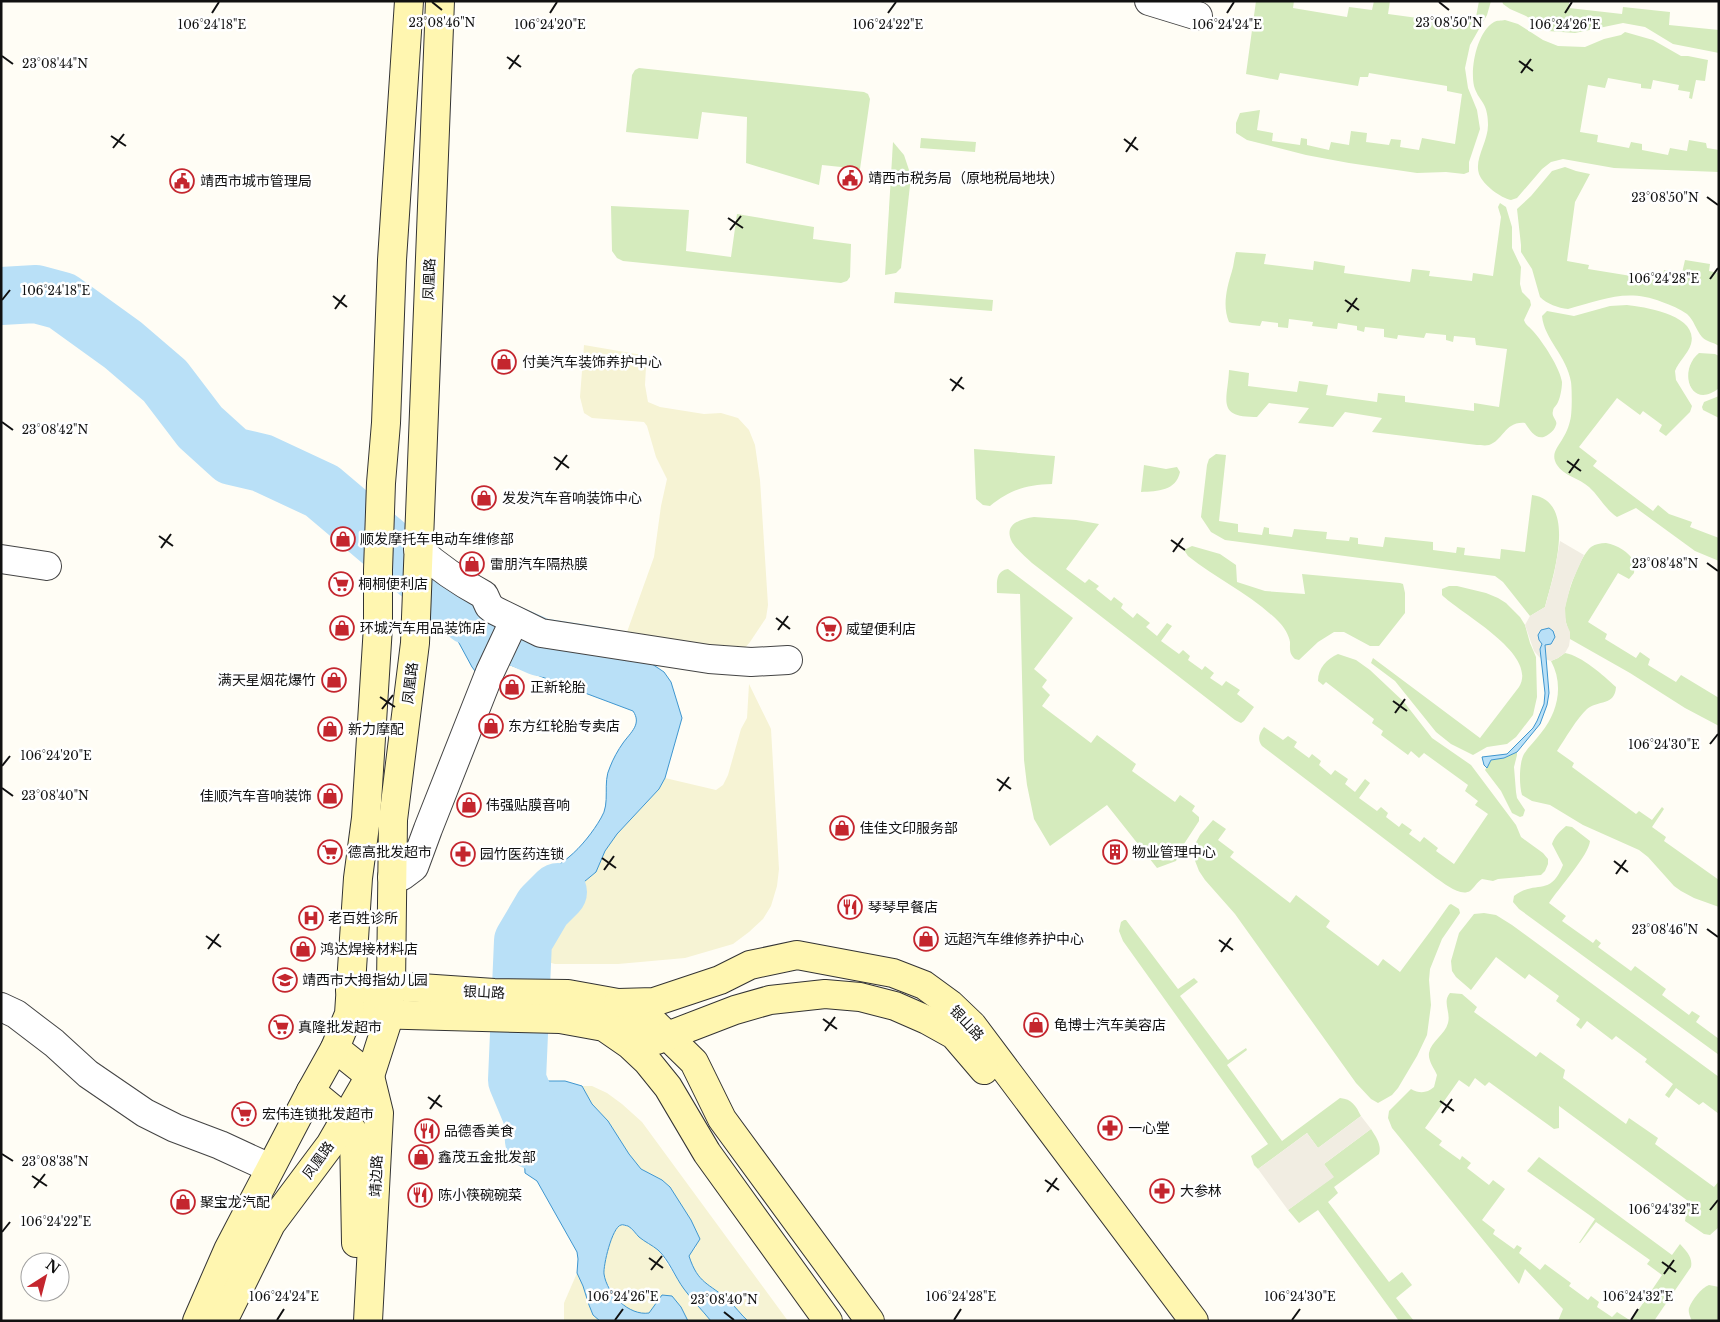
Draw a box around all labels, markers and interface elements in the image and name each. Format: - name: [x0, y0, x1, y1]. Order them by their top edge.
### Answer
- text: 23°08'46"N: [409, 15, 476, 30]
- text: 23°08'50"N: [1415, 15, 1483, 30]
- text: 106°24'18"E: [178, 17, 246, 32]
- text: 106°24'20"E: [514, 17, 586, 32]
- text: 106°24'22"E: [853, 17, 924, 32]
- text: 106°24'24"E: [1192, 17, 1262, 32]
- text: 106°24'26"E: [1530, 17, 1601, 32]
- text: 23°08'44"N: [22, 56, 88, 71]
- public building icon: 靖西市税务局（原地税局地块）: [837, 165, 863, 191]
- public building icon: 靖西市城市管理局: [169, 168, 195, 194]
- place label: 靖西市税务局（原地税局地块）: [868, 169, 1064, 187]
- place label: 靖西市城市管理局: [200, 172, 312, 190]
- text: 23°08'50"N: [1631, 190, 1699, 205]
- street label: 凤凰路: [419, 258, 439, 300]
- text: 106°24'28"E: [1629, 271, 1699, 286]
- text: 106°24'18"E: [22, 283, 90, 298]
- shop icon: 付美汽车装饰养护中心: [491, 349, 517, 375]
- place label: 付美汽车装饰养护中心: [522, 353, 662, 371]
- text: 23°08'42"N: [22, 422, 88, 437]
- shop icon: 发发汽车音响装饰中心: [471, 485, 497, 511]
- place label: 发发汽车音响装饰中心: [502, 489, 642, 507]
- shop icon: 顺发摩托车电动车维修部: [330, 526, 356, 552]
- place label: 顺发摩托车电动车维修部: [360, 530, 514, 548]
- shop icon: 雷朋汽车隔热膜: [459, 551, 485, 577]
- place label: 雷朋汽车隔热膜: [490, 555, 588, 573]
- text: 23°08'48"N: [1632, 556, 1698, 571]
- supermarket icon: 桐桐便利店: [328, 571, 354, 597]
- place label: 桐桐便利店: [358, 575, 428, 593]
- shop icon: 环城汽车用品装饰店: [329, 615, 355, 641]
- supermarket icon: 威望便利店: [816, 616, 842, 642]
- place label: 环城汽车用品装饰店: [360, 619, 486, 637]
- place label: 威望便利店: [846, 620, 916, 638]
- street label: 凤凰路: [399, 661, 421, 705]
- shop icon: 满天星烟花爆竹: [321, 667, 347, 693]
- place label: 满天星烟花爆竹: [218, 671, 316, 689]
- shop icon: 正新轮胎: [499, 674, 525, 700]
- place label: 正新轮胎: [530, 678, 586, 696]
- shop icon: 东方红轮胎专卖店: [478, 713, 504, 739]
- shop icon: 新力摩配: [317, 716, 343, 742]
- place label: 东方红轮胎专卖店: [508, 717, 620, 735]
- place label: 新力摩配: [348, 720, 404, 738]
- text: 106°24'30"E: [1628, 737, 1700, 752]
- text: 106°24'20"E: [20, 748, 92, 763]
- shop icon: 佳顺汽车音响装饰: [317, 783, 343, 809]
- place label: 佳顺汽车音响装饰: [200, 787, 312, 805]
- text: 23°08'40"N: [21, 788, 89, 803]
- shop icon: 伟强贴膜音响: [456, 792, 482, 818]
- place label: 伟强贴膜音响: [486, 796, 570, 814]
- shop icon: 佳佳文印服务部: [829, 815, 855, 841]
- place label: 佳佳文印服务部: [860, 819, 958, 837]
- supermarket icon: 德高批发超市: [317, 839, 343, 865]
- building icon: 物业管理中心: [1102, 839, 1128, 865]
- pharmacy icon: 园竹医药连锁: [450, 841, 476, 867]
- place label: 德高批发超市: [348, 843, 432, 861]
- place label: 物业管理中心: [1132, 843, 1216, 861]
- place label: 园竹医药连锁: [480, 845, 564, 863]
- restaurant icon: 琴琴早餐店: [837, 894, 863, 920]
- place label: 琴琴早餐店: [868, 898, 938, 916]
- hospital icon: 老百姓诊所: [298, 905, 324, 931]
- place label: 老百姓诊所: [328, 909, 398, 927]
- text: 23°08'46"N: [1632, 922, 1699, 937]
- shop icon: 远超汽车维修养护中心: [913, 926, 939, 952]
- place label: 远超汽车维修养护中心: [944, 930, 1084, 948]
- shop icon: 鸿达焊接材料店: [290, 936, 316, 962]
- place label: 鸿达焊接材料店: [320, 940, 418, 958]
- school or university icon: 靖西市大拇指幼儿园: [272, 967, 298, 993]
- place label: 靖西市大拇指幼儿园: [302, 971, 428, 989]
- street label: 银山路: [463, 982, 505, 1002]
- street label: 银山路: [946, 1002, 988, 1044]
- shop icon: 龟博士汽车美容店: [1023, 1012, 1049, 1038]
- supermarket icon: 真隆批发超市: [268, 1014, 294, 1040]
- place label: 龟博士汽车美容店: [1054, 1016, 1166, 1034]
- place label: 真隆批发超市: [298, 1018, 382, 1036]
- supermarket icon: 宏伟连锁批发超市: [231, 1101, 257, 1127]
- place label: 宏伟连锁批发超市: [262, 1105, 374, 1123]
- pharmacy icon: 一心堂: [1097, 1115, 1123, 1141]
- restaurant icon: 品德香美食: [414, 1118, 440, 1144]
- place label: 一心堂: [1128, 1119, 1170, 1137]
- place label: 品德香美食: [444, 1122, 514, 1140]
- street label: 凤凰路: [298, 1138, 338, 1182]
- shop icon: 鑫茂五金批发部: [408, 1144, 434, 1170]
- place label: 鑫茂五金批发部: [438, 1148, 536, 1166]
- text: 23°08'38"N: [21, 1154, 89, 1169]
- street label: 靖边路: [366, 1155, 386, 1197]
- pharmacy icon: 大参林: [1149, 1178, 1175, 1204]
- restaurant icon: 陈小筷碗碗菜: [407, 1182, 433, 1208]
- place label: 大参林: [1180, 1182, 1222, 1200]
- place label: 陈小筷碗碗菜: [438, 1186, 522, 1204]
- shop icon: 聚宝龙汽配: [170, 1189, 196, 1215]
- place label: 聚宝龙汽配: [200, 1193, 270, 1211]
- text: 106°24'32"E: [1629, 1202, 1700, 1217]
- text: 106°24'22"E: [21, 1214, 92, 1229]
- north arrow: [20, 1252, 70, 1302]
- text: N: [42, 1255, 63, 1278]
- text: 106°24'24"E: [249, 1289, 319, 1304]
- text: 106°24'26"E: [588, 1289, 659, 1304]
- text: 106°24'28"E: [926, 1289, 996, 1304]
- text: 106°24'30"E: [1264, 1289, 1336, 1304]
- text: 106°24'32"E: [1603, 1289, 1674, 1304]
- text: 23°08'40"N: [690, 1292, 758, 1307]

